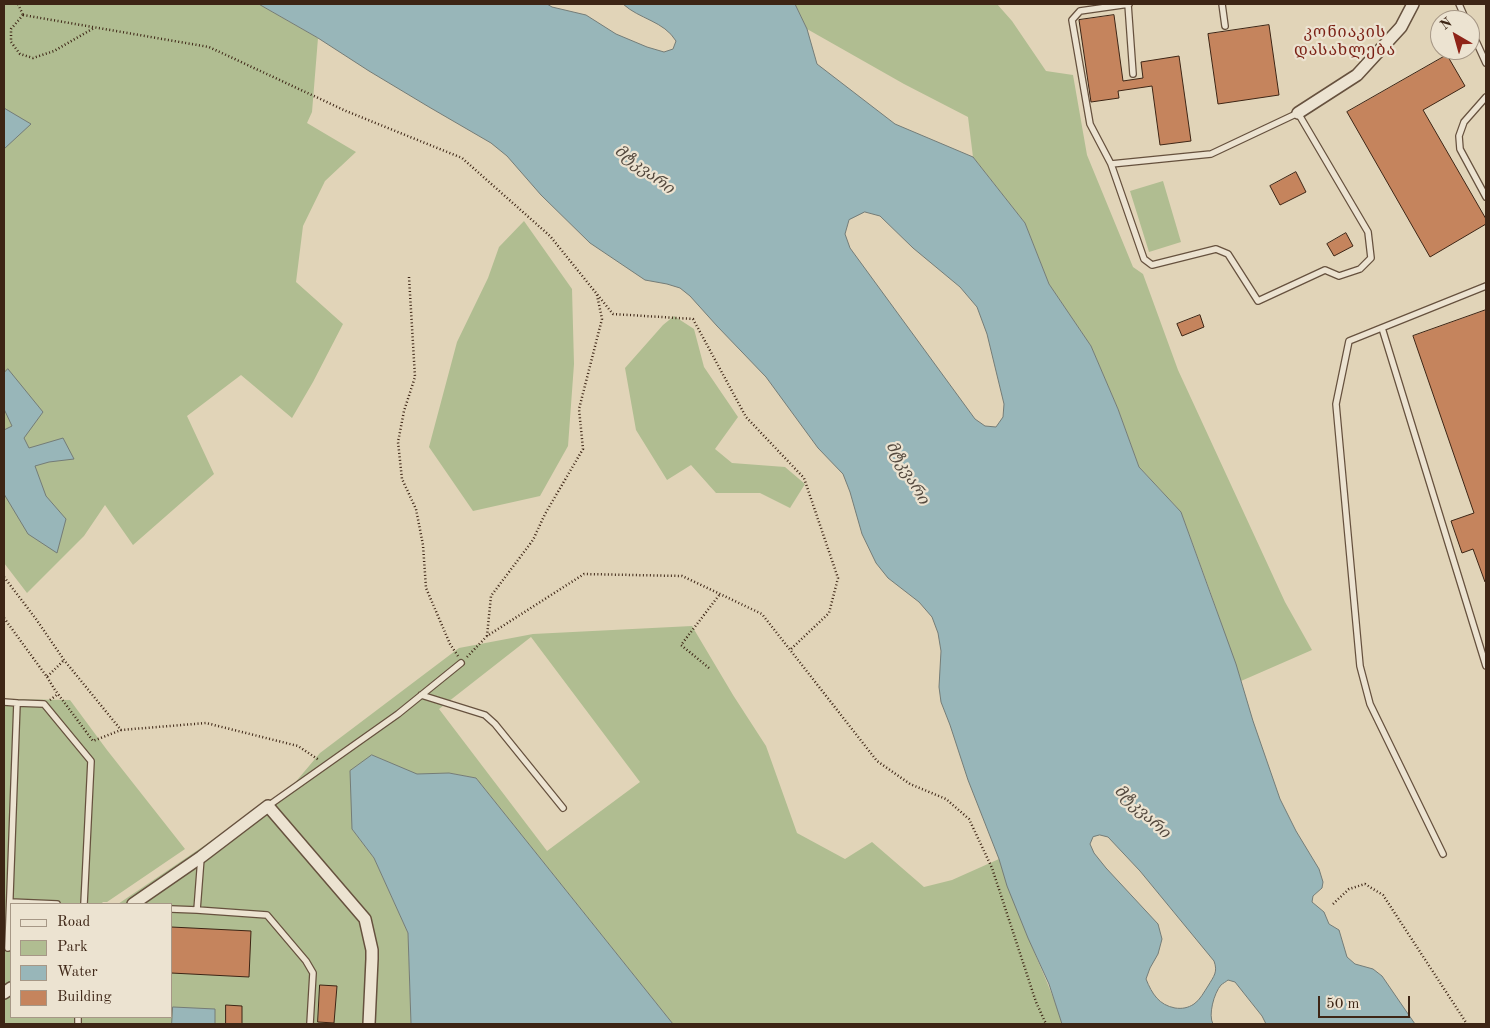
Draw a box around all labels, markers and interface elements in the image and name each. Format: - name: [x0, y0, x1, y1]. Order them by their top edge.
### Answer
- north arrow: [1430, 10, 1480, 60]
- text: N: [1438, 15, 1455, 33]
- district label: კონიაკის დასახლება: [1293, 23, 1397, 61]
- water label: მტკვარი: [611, 141, 677, 199]
- water label: მტკვარი: [881, 438, 933, 508]
- water label: მტკვარი: [1110, 781, 1174, 843]
- legend: [10, 903, 172, 1018]
- text: Road: [57, 915, 90, 930]
- text: Park: [57, 940, 88, 955]
- text: Water: [57, 965, 98, 980]
- scale bar: [1320, 986, 1412, 1018]
- text: Building: [57, 990, 112, 1005]
- text: 50 m: [1326, 997, 1360, 1012]

